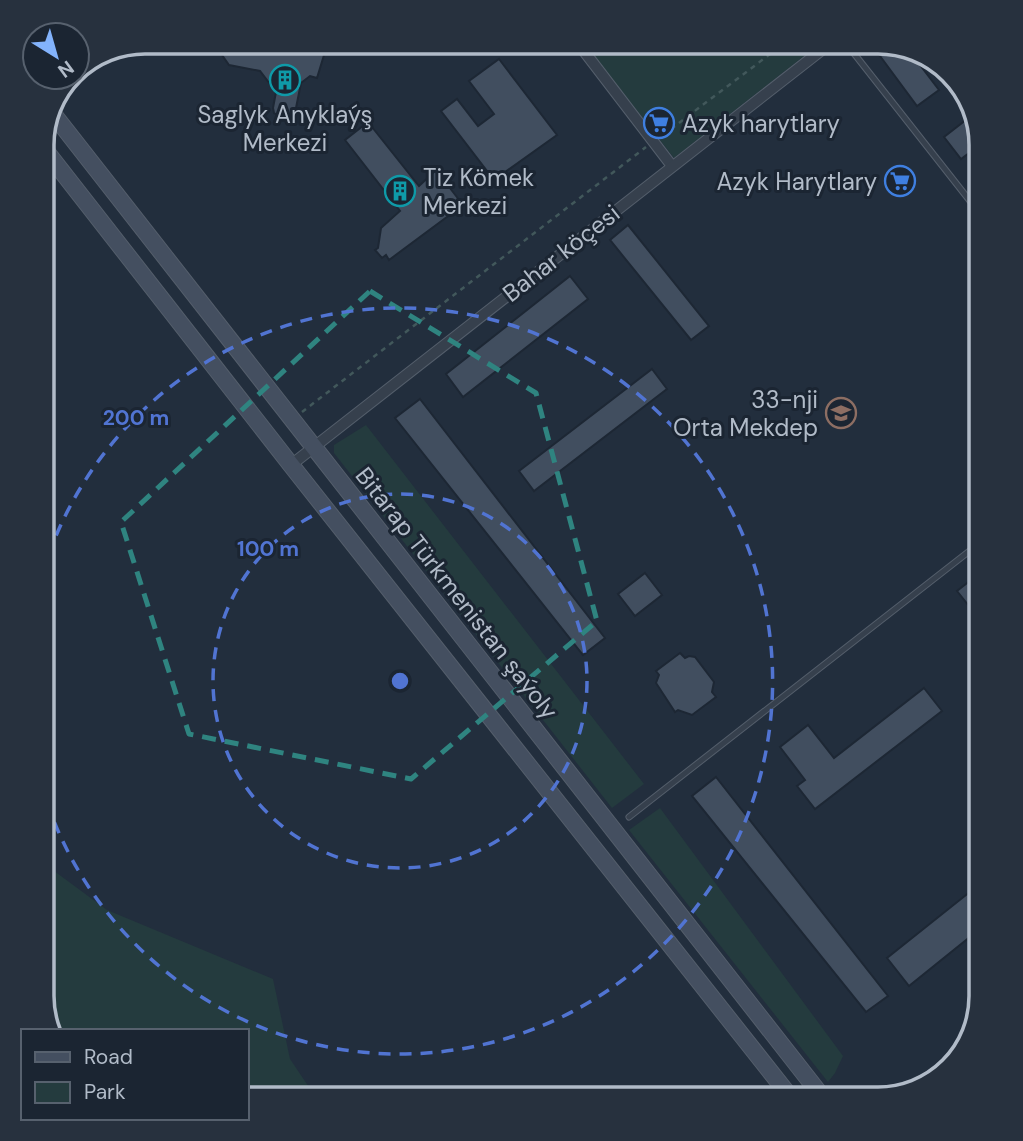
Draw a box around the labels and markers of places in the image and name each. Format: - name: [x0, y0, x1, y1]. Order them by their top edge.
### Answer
- building icon: Saglyk Anyklaýş Merkezi: [268, 63, 302, 97]
- place label: Saglyk Anyklaýş Merkezi: [197, 99, 373, 158]
- supermarket icon: Azyk harytlary: [642, 106, 676, 140]
- place label: Azyk harytlary: [682, 108, 840, 139]
- place label: Tiz Kömek Merkezi: [423, 162, 534, 221]
- supermarket icon: Azyk Harytlary: [883, 164, 917, 198]
- place label: Azyk Harytlary: [717, 166, 877, 197]
- building icon: Tiz Kömek Merkezi: [383, 174, 417, 208]
- place label: 33-nji Orta Mekdep: [673, 384, 818, 443]
- school or university icon: 33-nji Orta Mekdep: [824, 396, 858, 430]
- centre of rings: [388, 669, 412, 693]

